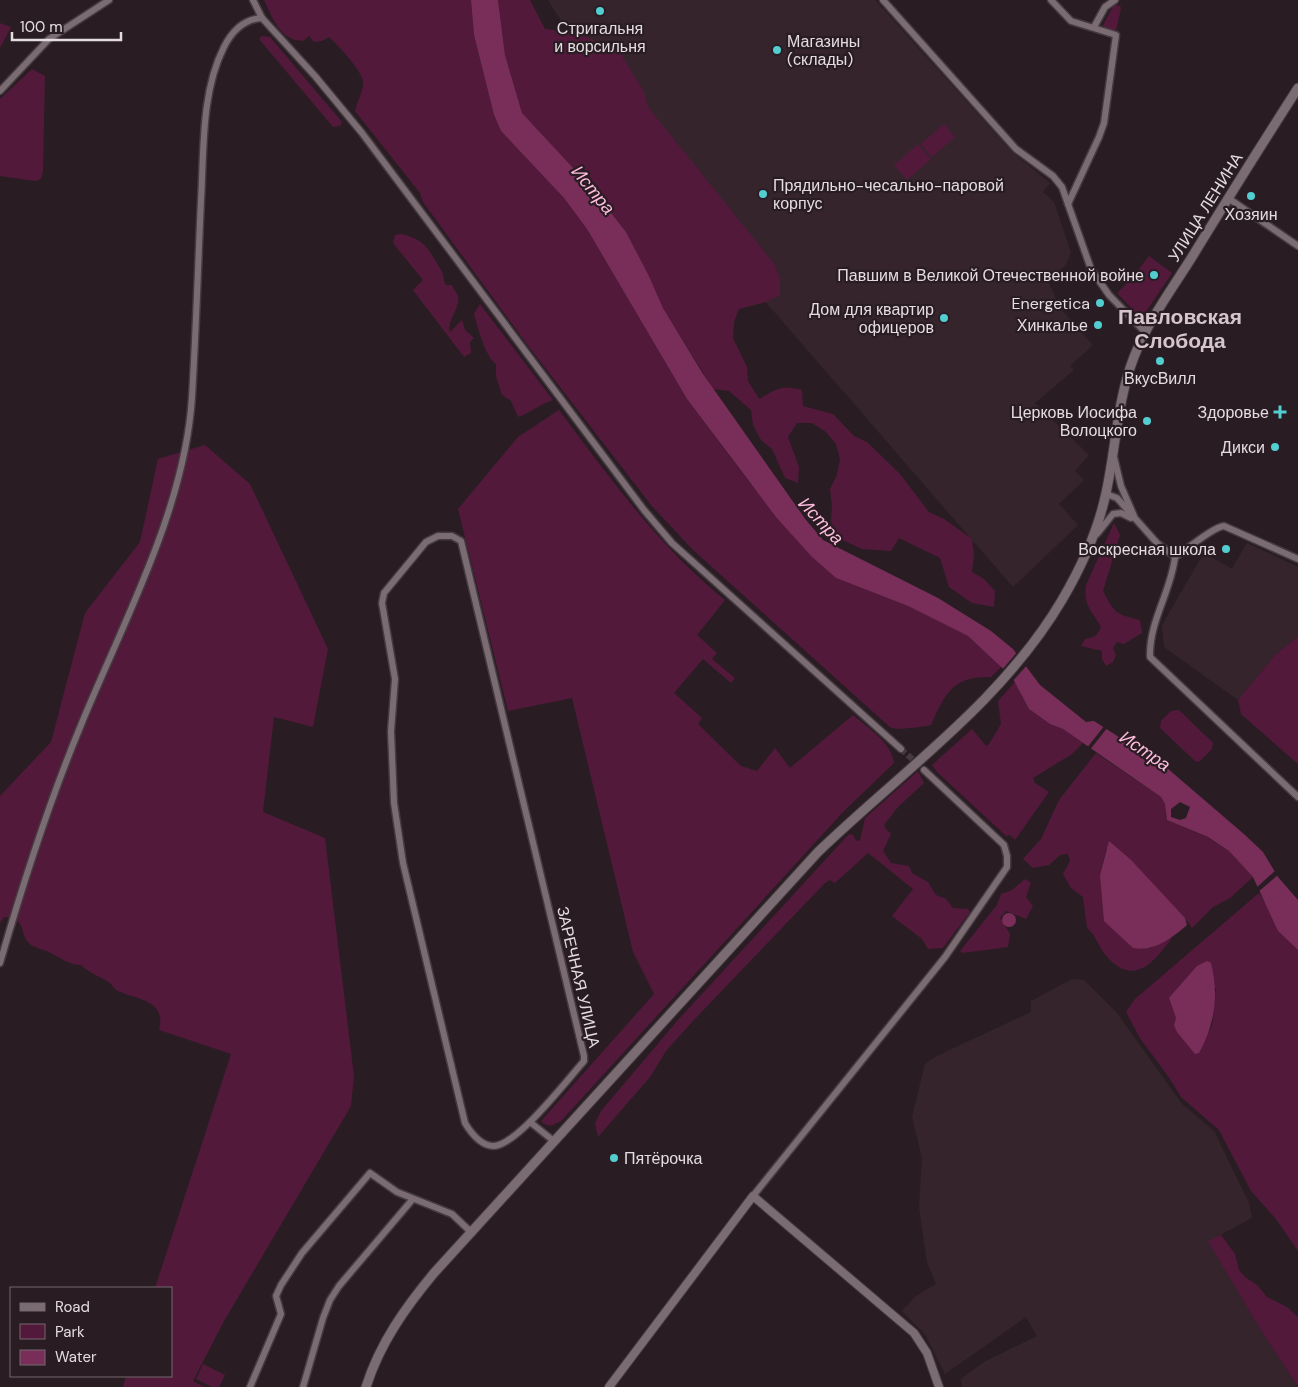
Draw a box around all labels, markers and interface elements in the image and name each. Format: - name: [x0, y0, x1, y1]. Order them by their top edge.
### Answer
- marker: Стригальня и ворсильня: [594, 5, 606, 17]
- scale bar: [12, 10, 121, 42]
- text: 100 m: [20, 17, 63, 37]
- place label: Стригальня и ворсильня: [554, 18, 646, 57]
- place label: Магазины (склады): [787, 31, 860, 70]
- marker: Магазины (склады): [771, 44, 783, 56]
- street label: УЛИЦА ЛЕНИНА: [1163, 148, 1248, 266]
- water label: Истра: [566, 160, 620, 220]
- place label: Прядильно-чесально-паровой корпус: [773, 175, 1004, 214]
- marker: Прядильно-чесально-паровой корпус: [757, 188, 769, 200]
- marker: Хозяин: [1245, 190, 1257, 202]
- place label: Хозяин: [1225, 204, 1277, 225]
- place label: Павшим в Великой Отечественной войне: [837, 265, 1144, 286]
- marker: Павшим в Великой Отечественной войне: [1148, 269, 1160, 281]
- place label: Energetica: [1012, 293, 1090, 314]
- marker: Energetica: [1094, 297, 1106, 309]
- place label: Дом для квартир офицеров: [809, 299, 934, 338]
- district label: Павловская Слобода: [1118, 303, 1242, 355]
- marker: Дом для квартир офицеров: [938, 312, 950, 324]
- place label: Хинкалье: [1017, 315, 1088, 336]
- marker: Хинкалье: [1092, 319, 1104, 331]
- marker: ВкусВилл: [1154, 355, 1166, 367]
- place label: ВкусВилл: [1124, 368, 1196, 389]
- place label: Церковь Иосифа Волоцкого: [1011, 402, 1137, 441]
- place label: Здоровье: [1198, 402, 1269, 423]
- marker: Здоровье: [1273, 405, 1287, 419]
- marker: Церковь Иосифа Волоцкого: [1141, 415, 1153, 427]
- place label: Дикси: [1221, 437, 1265, 458]
- marker: Дикси: [1269, 441, 1281, 453]
- water label: Истра: [793, 492, 849, 550]
- place label: Воскресная школа: [1078, 539, 1216, 560]
- marker: Воскресная школа: [1220, 543, 1232, 555]
- water label: Истра: [1115, 725, 1175, 777]
- street label: ЗАРЕЧНАЯ УЛИЦА: [552, 904, 605, 1050]
- place label: Пятёрочка: [624, 1148, 703, 1169]
- marker: Пятёрочка: [608, 1152, 620, 1164]
- legend: [10, 1287, 172, 1377]
- text: Road: [55, 1297, 90, 1317]
- text: Park: [55, 1322, 85, 1342]
- text: Water: [55, 1347, 97, 1367]

